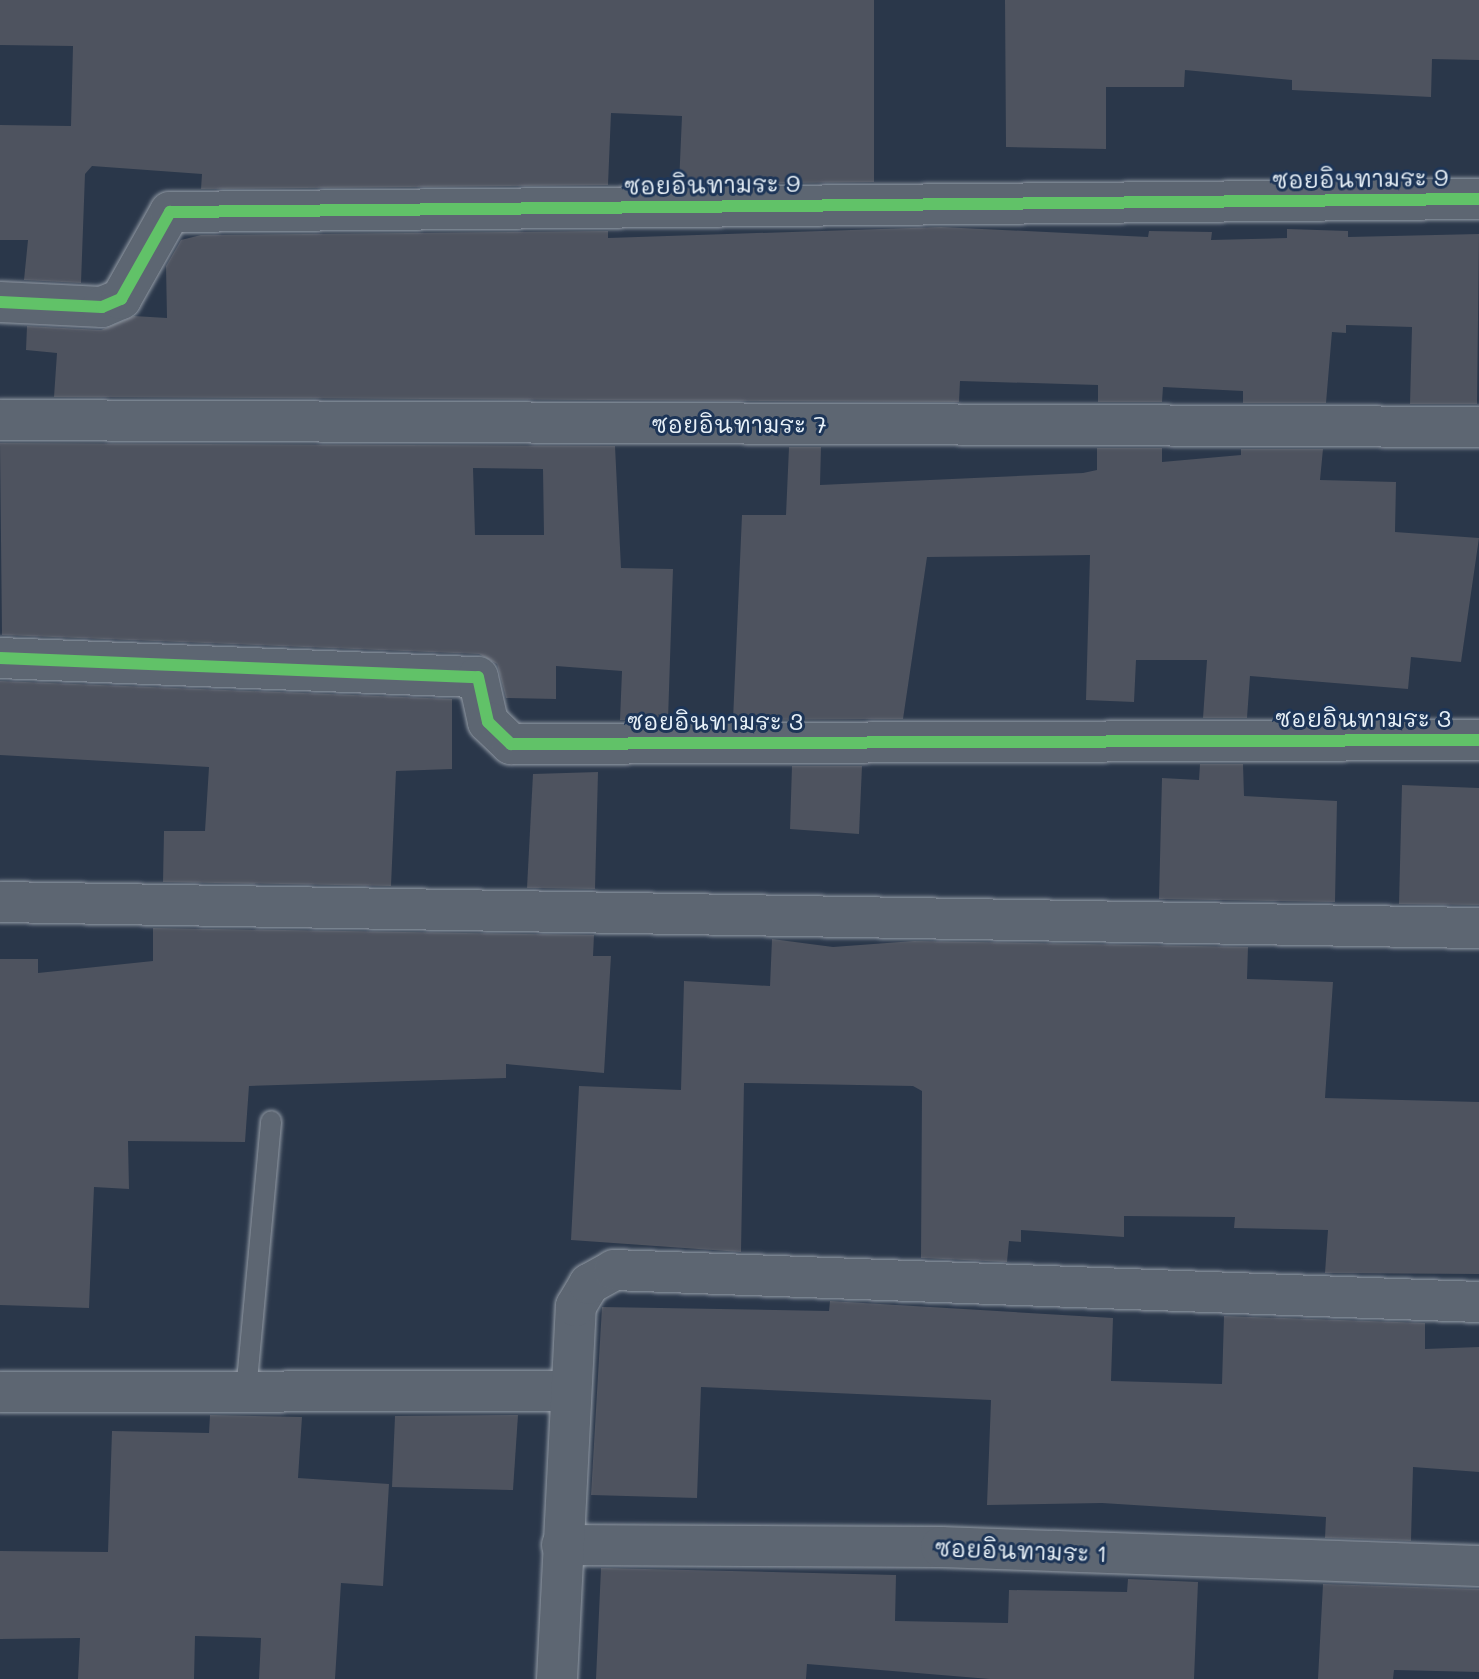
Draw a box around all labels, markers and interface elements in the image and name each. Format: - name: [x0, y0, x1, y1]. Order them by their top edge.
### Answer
- street label: ซอยอินทามระ 9: [1272, 162, 1448, 194]
- street label: ซอยอินทามระ 9: [624, 168, 800, 200]
- street label: ซอยอินทามระ 7: [651, 410, 827, 438]
- street label: ซอยอินทามระ 3: [1275, 704, 1451, 732]
- street label: ซอยอินทามระ 3: [627, 707, 803, 735]
- street label: ซอยอินทามระ 1: [934, 1533, 1108, 1567]

